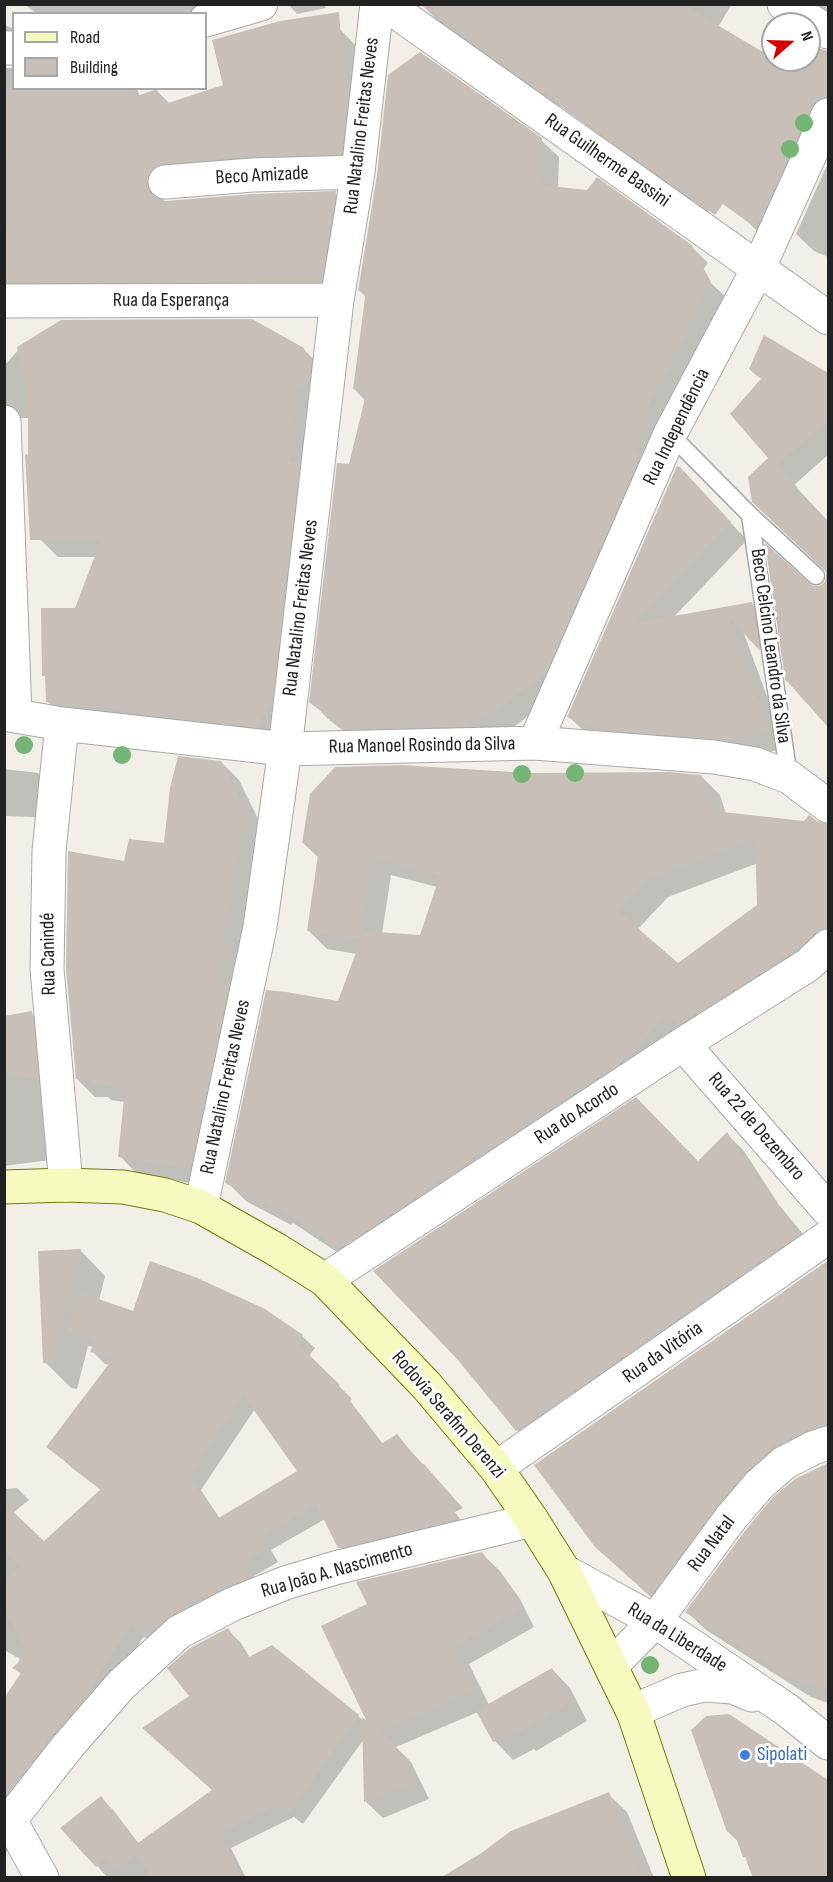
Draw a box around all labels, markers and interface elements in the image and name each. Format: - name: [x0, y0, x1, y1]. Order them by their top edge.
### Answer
- legend: [12, 12, 207, 90]
- north arrow: [761, 12, 821, 72]
- text: Road: [70, 27, 100, 48]
- text: N: [796, 29, 817, 44]
- street label: Rua Natalino Freitas Neves: [339, 36, 385, 216]
- text: Building: [70, 57, 118, 78]
- street label: Rua Guilherme Bassini: [540, 109, 674, 213]
- street label: Beco Amizade: [215, 162, 309, 190]
- street label: Rua da Esperança: [113, 289, 229, 313]
- street label: Rua Independência: [638, 365, 716, 489]
- street label: Rua Natalino Freitas Neves: [278, 518, 324, 698]
- street label: Beco Celcino Leandro da Silva: [744, 547, 796, 745]
- street label: Rua Manoel Rosindo da Silva: [328, 732, 516, 760]
- street label: Rua Canindé: [36, 912, 62, 996]
- street label: Rua Natalino Freitas Neves: [196, 998, 256, 1176]
- street label: Rua 22 de Dezembro: [703, 1068, 809, 1186]
- street label: Rua do Acordo: [530, 1078, 624, 1150]
- street label: Rua da Vitória: [619, 1317, 707, 1389]
- street label: Rodovia Serafim Derenzi: [386, 1346, 510, 1484]
- street label: Rua Natal: [683, 1511, 741, 1577]
- street label: Rua João A. Nascimento: [259, 1538, 415, 1604]
- street label: Rua da Liberdade: [623, 1598, 731, 1678]
- place label: Sipolati: [757, 1743, 807, 1767]
- marker: Sipolati: [738, 1748, 752, 1762]

